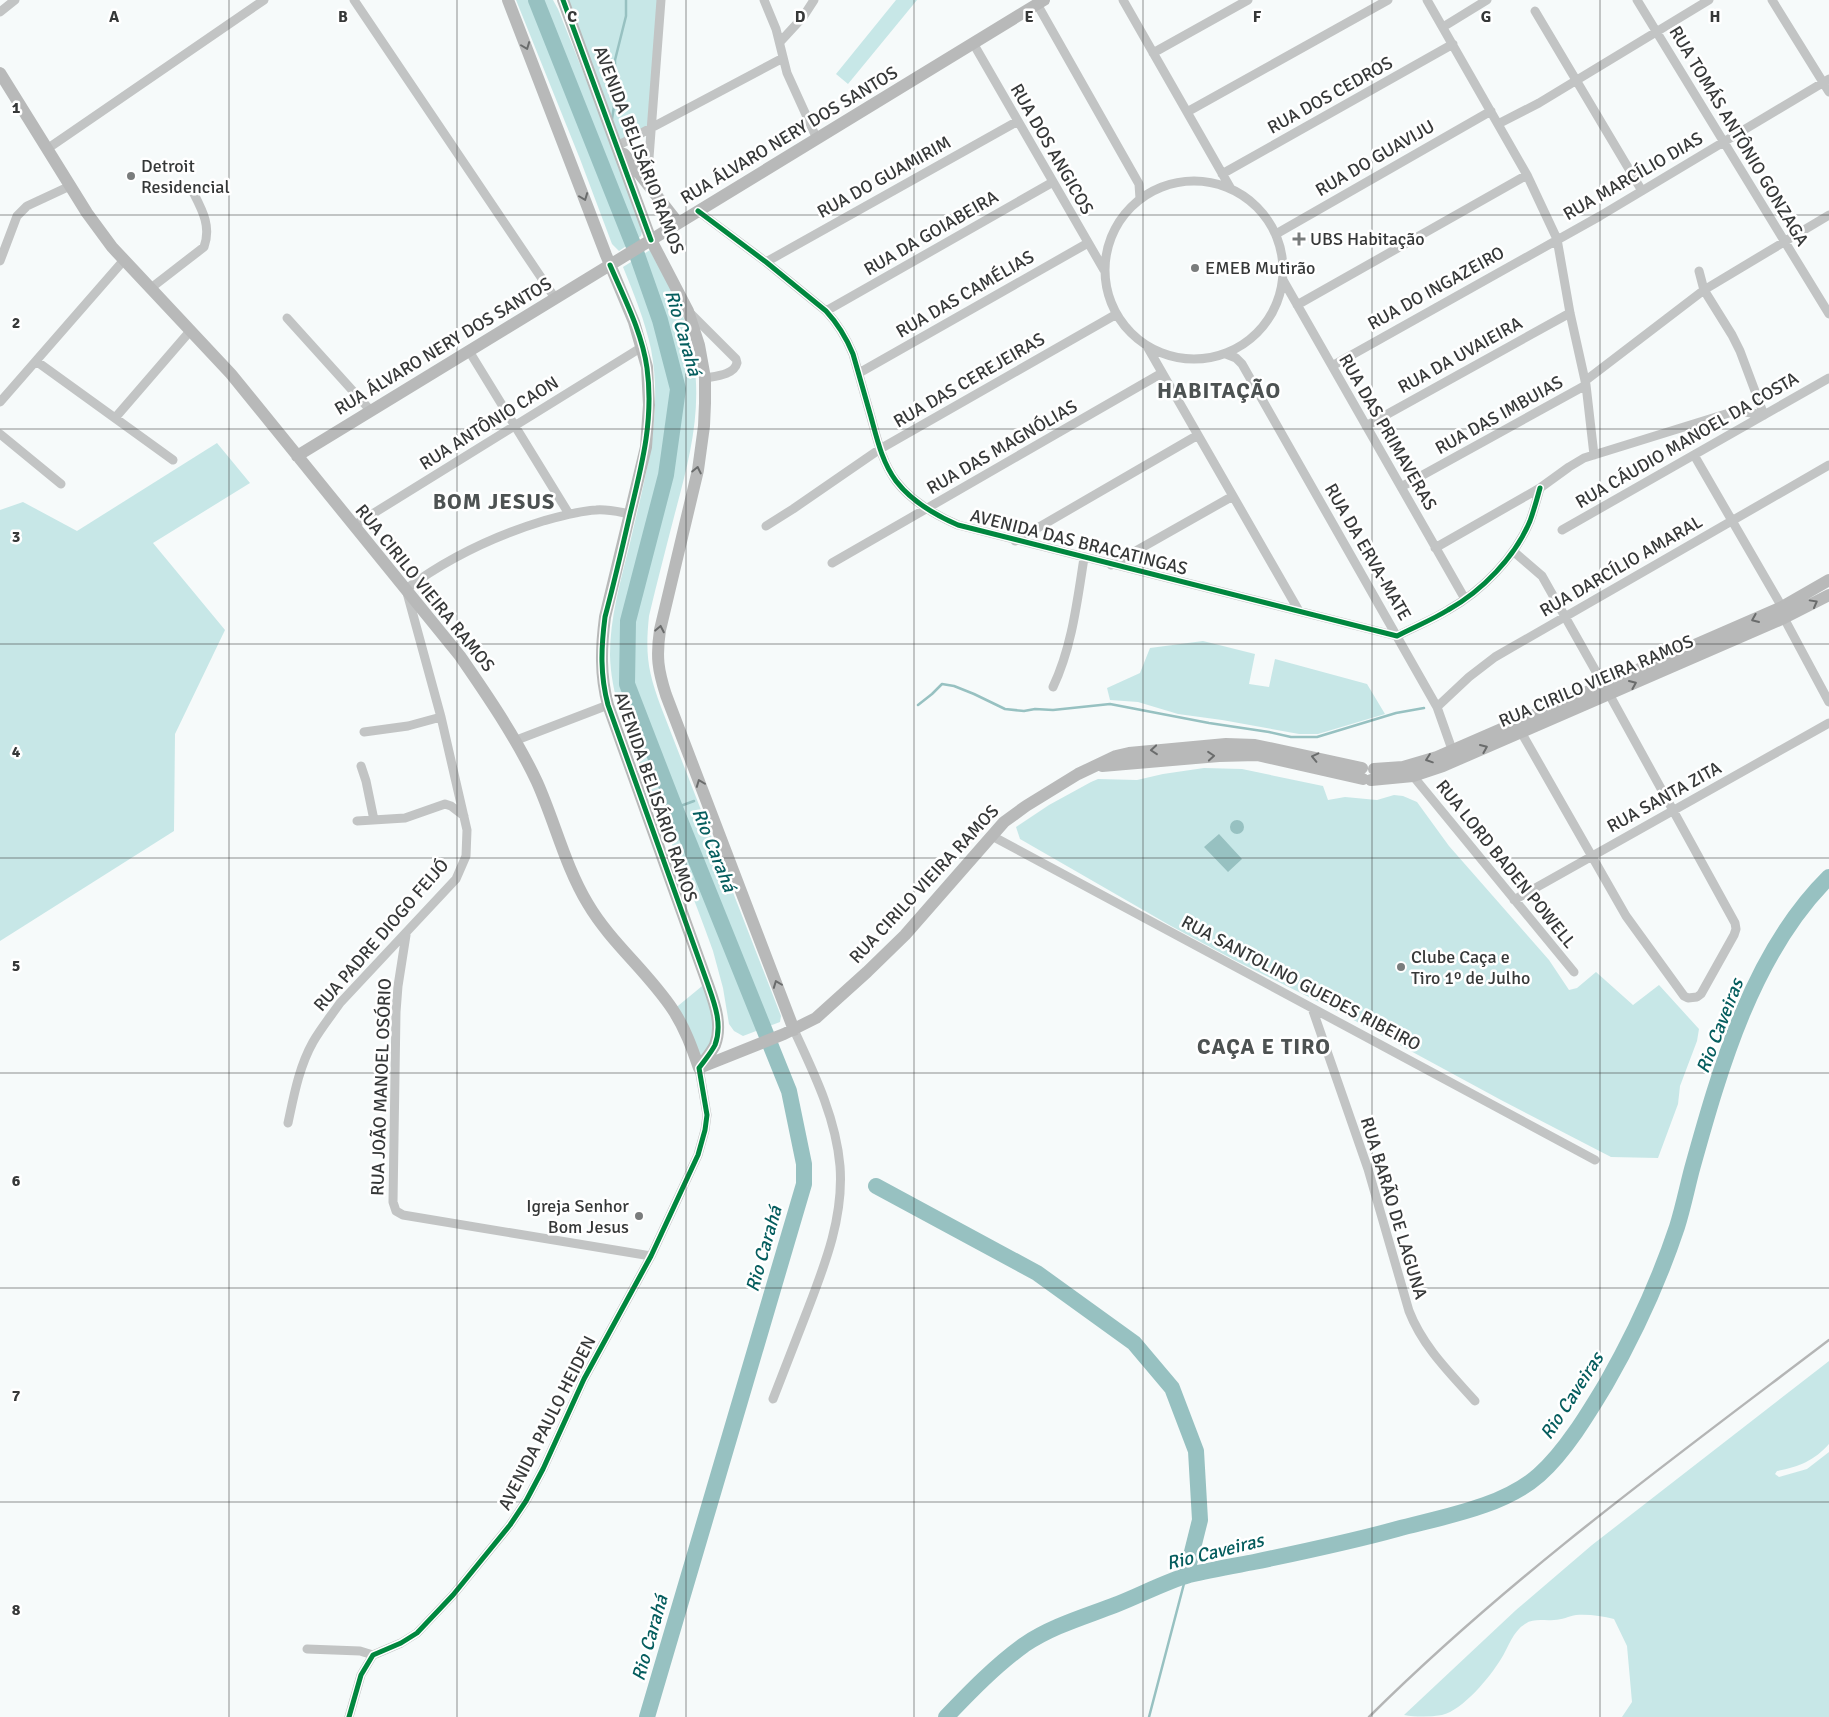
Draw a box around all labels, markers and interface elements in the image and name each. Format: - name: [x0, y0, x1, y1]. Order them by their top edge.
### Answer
- text: A: [109, 7, 120, 27]
- text: B: [338, 7, 348, 27]
- text: C: [567, 7, 577, 27]
- text: D: [795, 7, 806, 27]
- text: E: [1024, 7, 1034, 27]
- text: F: [1253, 7, 1262, 27]
- text: G: [1481, 7, 1491, 27]
- text: H: [1710, 7, 1720, 27]
- street label: RUA TOMÁS ANTÔNIO GONZAGA: [1664, 22, 1814, 250]
- one-way arrow: [520, 41, 530, 49]
- street label: AVENIDA BELISÁRIO RAMOS: [589, 43, 689, 257]
- street label: RUA DOS CEDROS: [1264, 51, 1396, 139]
- street label: RUA ÁLVARO NERY DOS SANTOS: [676, 61, 902, 209]
- street label: RUA DOS ANGICOS: [1006, 80, 1098, 218]
- text: 1: [12, 98, 21, 118]
- street label: RUA DO GUAVIJU: [1312, 115, 1438, 201]
- street label: RUA MARCÍLIO DIAS: [1559, 127, 1707, 225]
- street label: RUA DO GUAMIRIM: [813, 131, 955, 223]
- place label: Detroit Residencial: [141, 155, 230, 198]
- marker: Detroit Residencial: [125, 170, 137, 182]
- street label: RUA DA GOIABEIRA: [860, 186, 1002, 280]
- one-way arrow: [578, 193, 588, 201]
- place label: UBS Habitação: [1310, 228, 1425, 250]
- marker: UBS Habitação: [1292, 232, 1306, 246]
- street label: RUA DO INGAZEIRO: [1364, 241, 1508, 335]
- street label: RUA DAS CAMÉLIAS: [892, 246, 1038, 342]
- place label: EMEB Mutirão: [1205, 257, 1315, 279]
- marker: EMEB Mutirão: [1189, 262, 1201, 274]
- street label: RUA ÁLVARO NERY DOS SANTOS: [330, 272, 556, 420]
- water label: Rio Carahá: [659, 287, 707, 380]
- street label: RUA DA UVAIEIRA: [1394, 312, 1526, 398]
- text: 2: [12, 313, 20, 333]
- street label: RUA DAS CEREJEIRAS: [889, 328, 1049, 432]
- street label: RUA DAS PRIMAVERAS: [1334, 350, 1442, 514]
- street label: RUA CÁUDIO MANOEL DA COSTA: [1572, 367, 1802, 513]
- street label: RUA ANTÔNIO CAON: [415, 371, 563, 475]
- street label: RUA DAS IMBUIAS: [1431, 371, 1567, 459]
- district label: HABITAÇÃO: [1157, 377, 1281, 404]
- street label: RUA DAS MAGNÓLIAS: [923, 395, 1081, 499]
- one-way arrow: [692, 466, 702, 475]
- street label: RUA DA ERVA-MATE: [1320, 480, 1416, 624]
- district label: BOM JESUS: [433, 488, 555, 515]
- street label: RUA CIRILO VIEIRA RAMOS: [351, 500, 499, 676]
- street label: AVENIDA DAS BRACATINGAS: [968, 504, 1190, 580]
- street label: RUA DARCÍLIO AMARAL: [1536, 510, 1706, 622]
- text: 3: [12, 527, 20, 547]
- one-way arrow: [1808, 600, 1817, 610]
- one-way arrow: [1751, 612, 1760, 623]
- one-way arrow: [655, 624, 665, 633]
- street label: RUA CIRILO VIEIRA RAMOS: [1495, 630, 1697, 732]
- one-way arrow: [1628, 679, 1637, 690]
- street label: AVENIDA BELISÁRIO RAMOS: [610, 689, 702, 905]
- text: 4: [12, 742, 21, 762]
- one-way arrow: [1479, 744, 1488, 755]
- one-way arrow: [1150, 745, 1158, 756]
- one-way arrow: [1207, 751, 1215, 762]
- one-way arrow: [1310, 752, 1319, 763]
- one-way arrow: [1425, 754, 1434, 764]
- street label: RUA SANTA ZITA: [1603, 757, 1725, 837]
- street label: RUA LORD BADEN POWELL: [1431, 775, 1581, 953]
- one-way arrow: [696, 780, 706, 788]
- street label: RUA CIRILO VIEIRA RAMOS: [845, 800, 1003, 968]
- water label: Rio Carahá: [686, 805, 742, 897]
- street label: RUA PADRE DIOGO FEIJÓ: [309, 854, 453, 1016]
- street label: RUA SANTOLINO GUEDES RIBEIRO: [1178, 910, 1424, 1056]
- place label: Clube Caça e Tiro 1º de Julho: [1411, 946, 1530, 989]
- text: 5: [12, 956, 20, 976]
- marker: Clube Caça e Tiro 1º de Julho: [1395, 961, 1407, 973]
- water label: Rio Caveiras: [1691, 974, 1750, 1077]
- street label: RUA JOÃO MANOEL OSÓRIO: [366, 978, 396, 1196]
- one-way arrow: [773, 980, 783, 989]
- district label: CAÇA E TIRO: [1197, 1033, 1331, 1060]
- street label: RUA BARÃO DE LAGUNA: [1356, 1114, 1432, 1302]
- text: 6: [12, 1171, 21, 1191]
- place label: Igreja Senhor Bom Jesus: [526, 1195, 629, 1238]
- water label: Rio Carahá: [740, 1202, 788, 1295]
- marker: Igreja Senhor Bom Jesus: [633, 1210, 645, 1222]
- street label: AVENIDA PAULO HEIDEN: [493, 1332, 601, 1514]
- water label: Rio Caveiras: [1535, 1346, 1610, 1444]
- text: 7: [12, 1386, 21, 1406]
- water label: Rio Caveiras: [1164, 1528, 1268, 1576]
- water label: Rio Carahá: [626, 1591, 674, 1684]
- text: 8: [12, 1600, 21, 1620]

